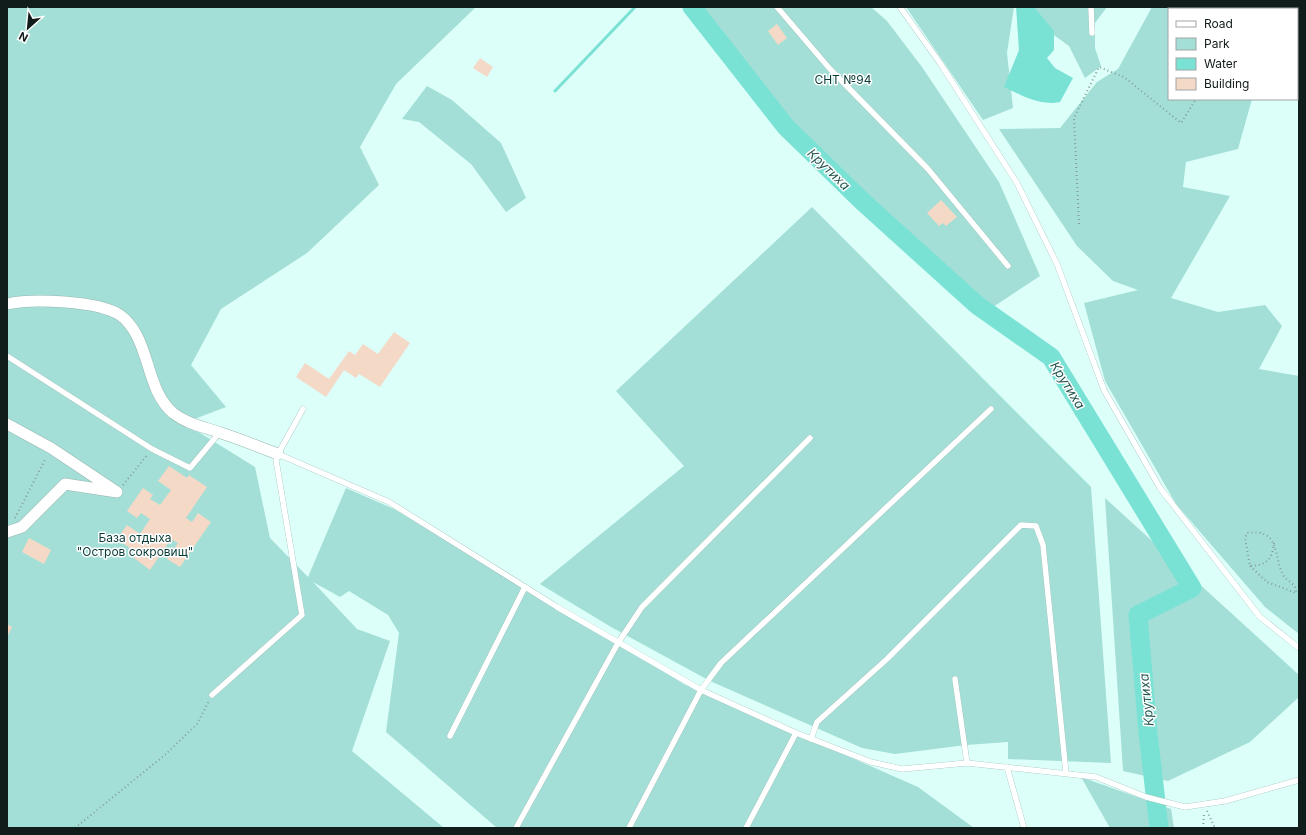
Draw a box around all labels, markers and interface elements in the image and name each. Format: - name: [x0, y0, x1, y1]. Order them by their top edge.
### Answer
- north arrow: [8, 8, 48, 48]
- legend: [1168, 8, 1298, 100]
- text: Road: [1204, 16, 1233, 31]
- text: N: [17, 29, 30, 45]
- text: Park: [1204, 36, 1230, 51]
- text: Water: [1204, 56, 1238, 71]
- park label: СНТ №94: [814, 72, 872, 87]
- text: Building: [1204, 76, 1249, 91]
- water label: Крутиха: [804, 145, 854, 193]
- water label: Крутиха: [1047, 358, 1089, 412]
- park label: База отдыха "Остров сокровищ": [77, 530, 193, 559]
- water label: Крутиха: [1135, 673, 1157, 727]

